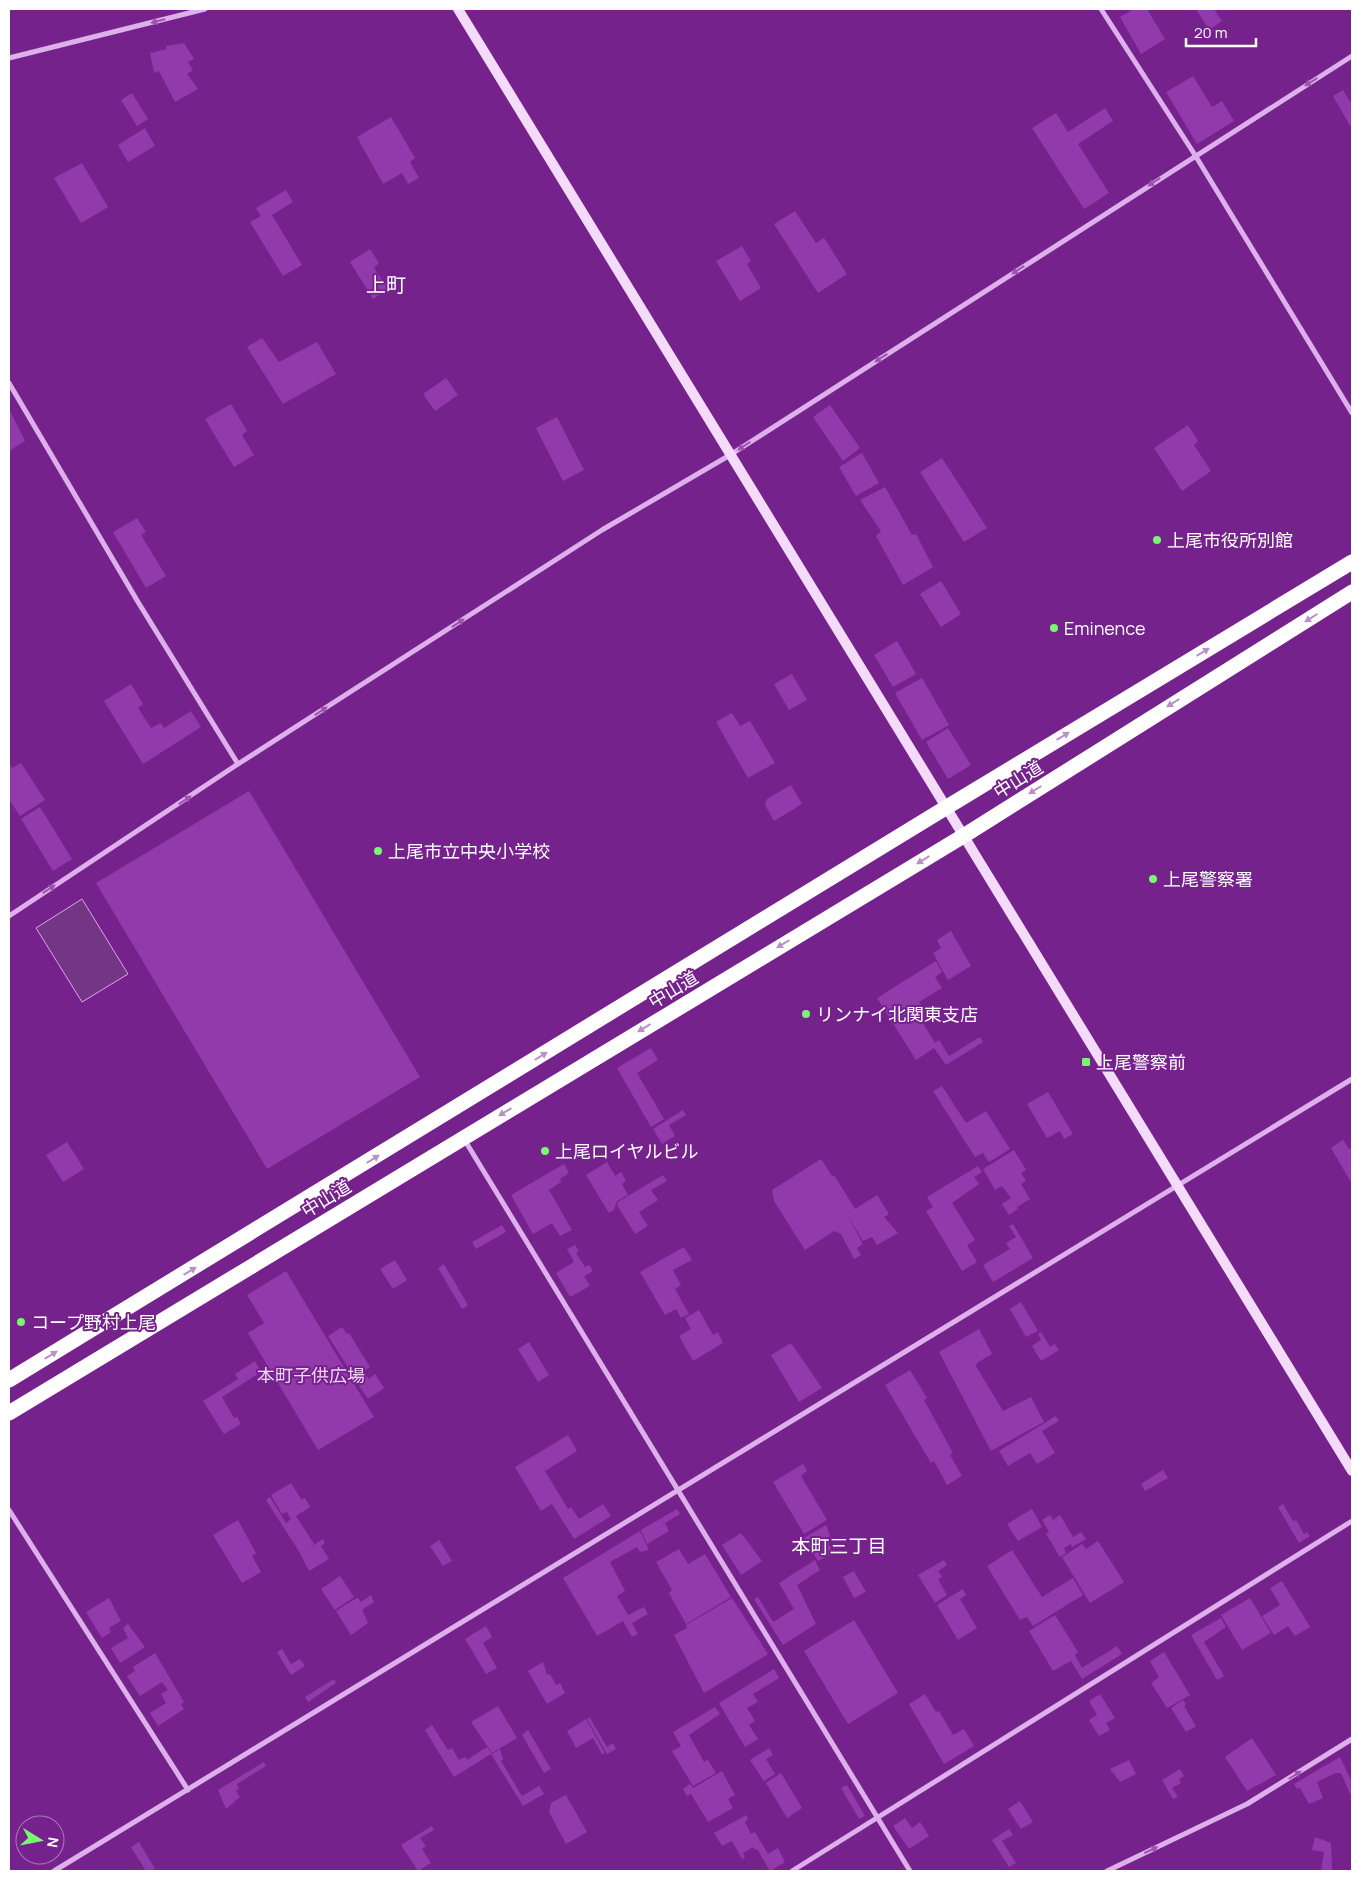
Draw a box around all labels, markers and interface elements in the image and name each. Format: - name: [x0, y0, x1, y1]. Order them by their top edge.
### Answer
- scale bar: [1186, 15, 1256, 47]
- one-way arrow: [150, 17, 165, 25]
- text: 20 m: [1194, 22, 1227, 43]
- one-way arrow: [1304, 77, 1318, 87]
- one-way arrow: [1147, 177, 1161, 186]
- one-way arrow: [1011, 265, 1024, 275]
- district label: 上町: [366, 271, 406, 298]
- one-way arrow: [874, 353, 888, 363]
- one-way arrow: [738, 441, 751, 451]
- place label: 上尾市役所別館: [1167, 528, 1293, 552]
- marker: 上尾市役所別館: [1151, 534, 1163, 546]
- one-way arrow: [1304, 613, 1317, 622]
- place label: Eminence: [1064, 616, 1145, 640]
- one-way arrow: [451, 618, 465, 628]
- marker: Eminence: [1048, 622, 1060, 634]
- one-way arrow: [1196, 648, 1209, 657]
- one-way arrow: [1166, 699, 1179, 708]
- one-way arrow: [315, 706, 328, 716]
- one-way arrow: [1057, 732, 1070, 741]
- street label: 中山道: [989, 755, 1047, 803]
- one-way arrow: [1029, 786, 1042, 795]
- one-way arrow: [178, 795, 192, 804]
- place label: 上尾市立中央小学校: [388, 839, 550, 863]
- marker: 上尾市立中央小学校: [372, 845, 384, 857]
- one-way arrow: [916, 856, 929, 865]
- place label: 上尾警察署: [1163, 867, 1253, 891]
- marker: 上尾警察署: [1147, 873, 1159, 885]
- one-way arrow: [43, 884, 56, 894]
- one-way arrow: [777, 940, 790, 949]
- street label: 中山道: [644, 965, 702, 1013]
- place label: リンナイ北関東支店: [816, 1002, 978, 1026]
- marker: リンナイ北関東支店: [800, 1008, 812, 1020]
- one-way arrow: [638, 1023, 651, 1032]
- place label: 上尾警察前: [1096, 1050, 1186, 1074]
- one-way arrow: [535, 1051, 548, 1060]
- marker: 上尾警察前: [1080, 1056, 1092, 1068]
- one-way arrow: [498, 1107, 511, 1116]
- place label: 上尾ロイヤルビル: [555, 1139, 698, 1163]
- marker: 上尾ロイヤルビル: [539, 1145, 551, 1157]
- one-way arrow: [366, 1154, 380, 1164]
- street label: 中山道: [297, 1174, 355, 1222]
- one-way arrow: [183, 1267, 196, 1276]
- place label: コープ野村上尾: [31, 1310, 156, 1334]
- marker: コープ野村上尾: [15, 1316, 27, 1328]
- one-way arrow: [44, 1351, 57, 1360]
- park label: 本町子供広場: [257, 1363, 365, 1387]
- district label: 本町三丁目: [791, 1533, 887, 1559]
- one-way arrow: [1288, 1770, 1301, 1780]
- north arrow: [15, 1815, 65, 1865]
- text: N: [43, 1836, 64, 1849]
- one-way arrow: [1144, 1846, 1158, 1854]

